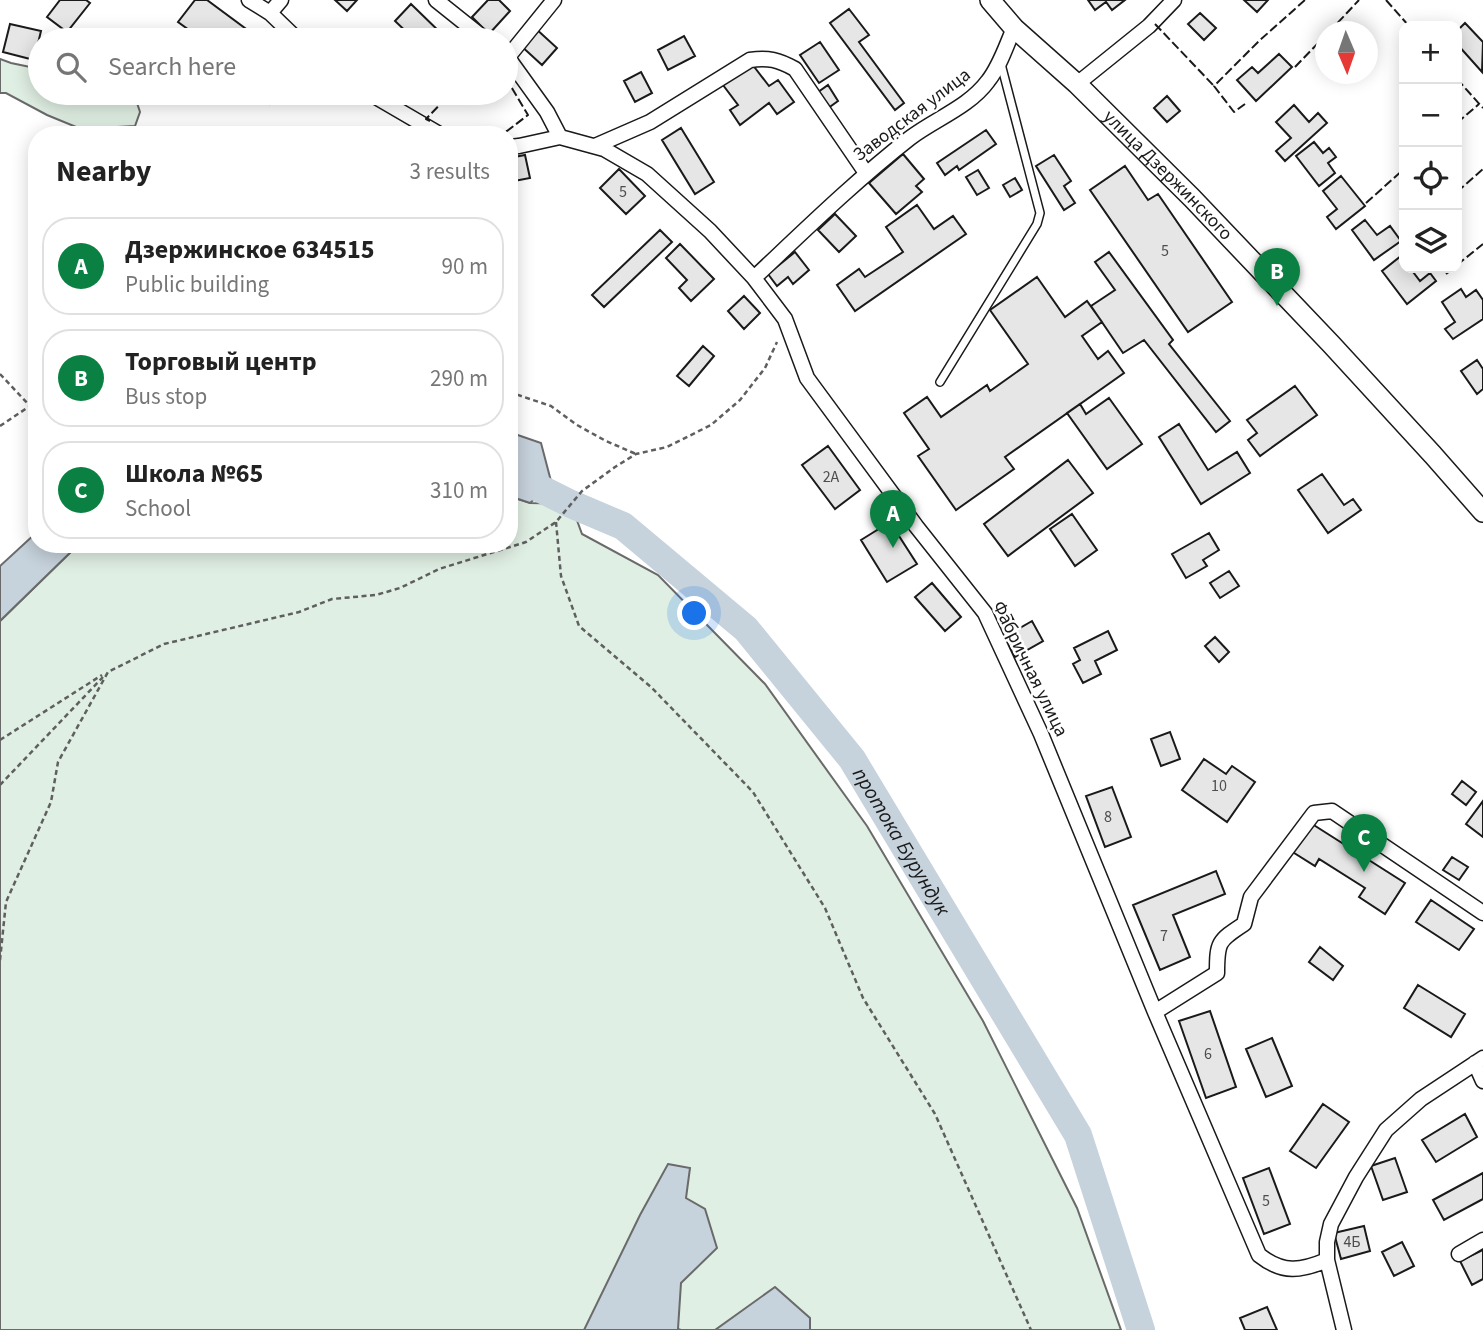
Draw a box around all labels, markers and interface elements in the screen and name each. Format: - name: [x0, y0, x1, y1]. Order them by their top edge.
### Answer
- north arrow: [1315, 21, 1378, 84]
- map controls: [1399, 21, 1462, 273]
- button: +: [1399, 21, 1462, 84]
- search box: [28, 28, 518, 105]
- icon: search: [52, 48, 90, 86]
- text: Search here: [108, 48, 236, 85]
- street label: Заводская улица: [848, 62, 976, 168]
- button: −: [1399, 84, 1462, 147]
- street label: улица Дзержинского: [1097, 104, 1239, 246]
- button: locate: [1399, 147, 1462, 210]
- text: Nearby: [56, 150, 151, 193]
- text: 3 results: [410, 155, 490, 188]
- house number: 5: [619, 181, 627, 203]
- button: layers: [1399, 210, 1462, 273]
- text: Дзержинское 634515: [125, 231, 374, 268]
- house number: 5: [1161, 240, 1169, 262]
- pin: B: [1254, 248, 1300, 306]
- text: A: [74, 250, 88, 283]
- text: 90 m: [441, 250, 488, 283]
- text: Public building: [125, 268, 269, 301]
- text: Торговый центр: [125, 343, 317, 380]
- text: B: [74, 362, 88, 395]
- text: 290 m: [430, 362, 488, 395]
- text: Bus stop: [125, 380, 207, 413]
- text: Школа №65: [125, 455, 263, 492]
- house number: 2А: [823, 466, 840, 488]
- text: C: [74, 474, 88, 507]
- text: 310 m: [430, 474, 488, 507]
- pin: A: [870, 490, 916, 548]
- text: School: [125, 492, 191, 525]
- your location: [677, 596, 711, 630]
- street label: Фабричная улица: [985, 597, 1075, 741]
- water label: протока Бурундук: [845, 761, 958, 922]
- house number: 10: [1211, 775, 1227, 797]
- house number: 8: [1104, 806, 1112, 828]
- pin: C: [1341, 814, 1387, 872]
- house number: 7: [1160, 925, 1168, 947]
- house number: 6: [1204, 1043, 1212, 1065]
- house number: 5: [1262, 1190, 1270, 1212]
- house number: 4Б: [1343, 1231, 1361, 1253]

